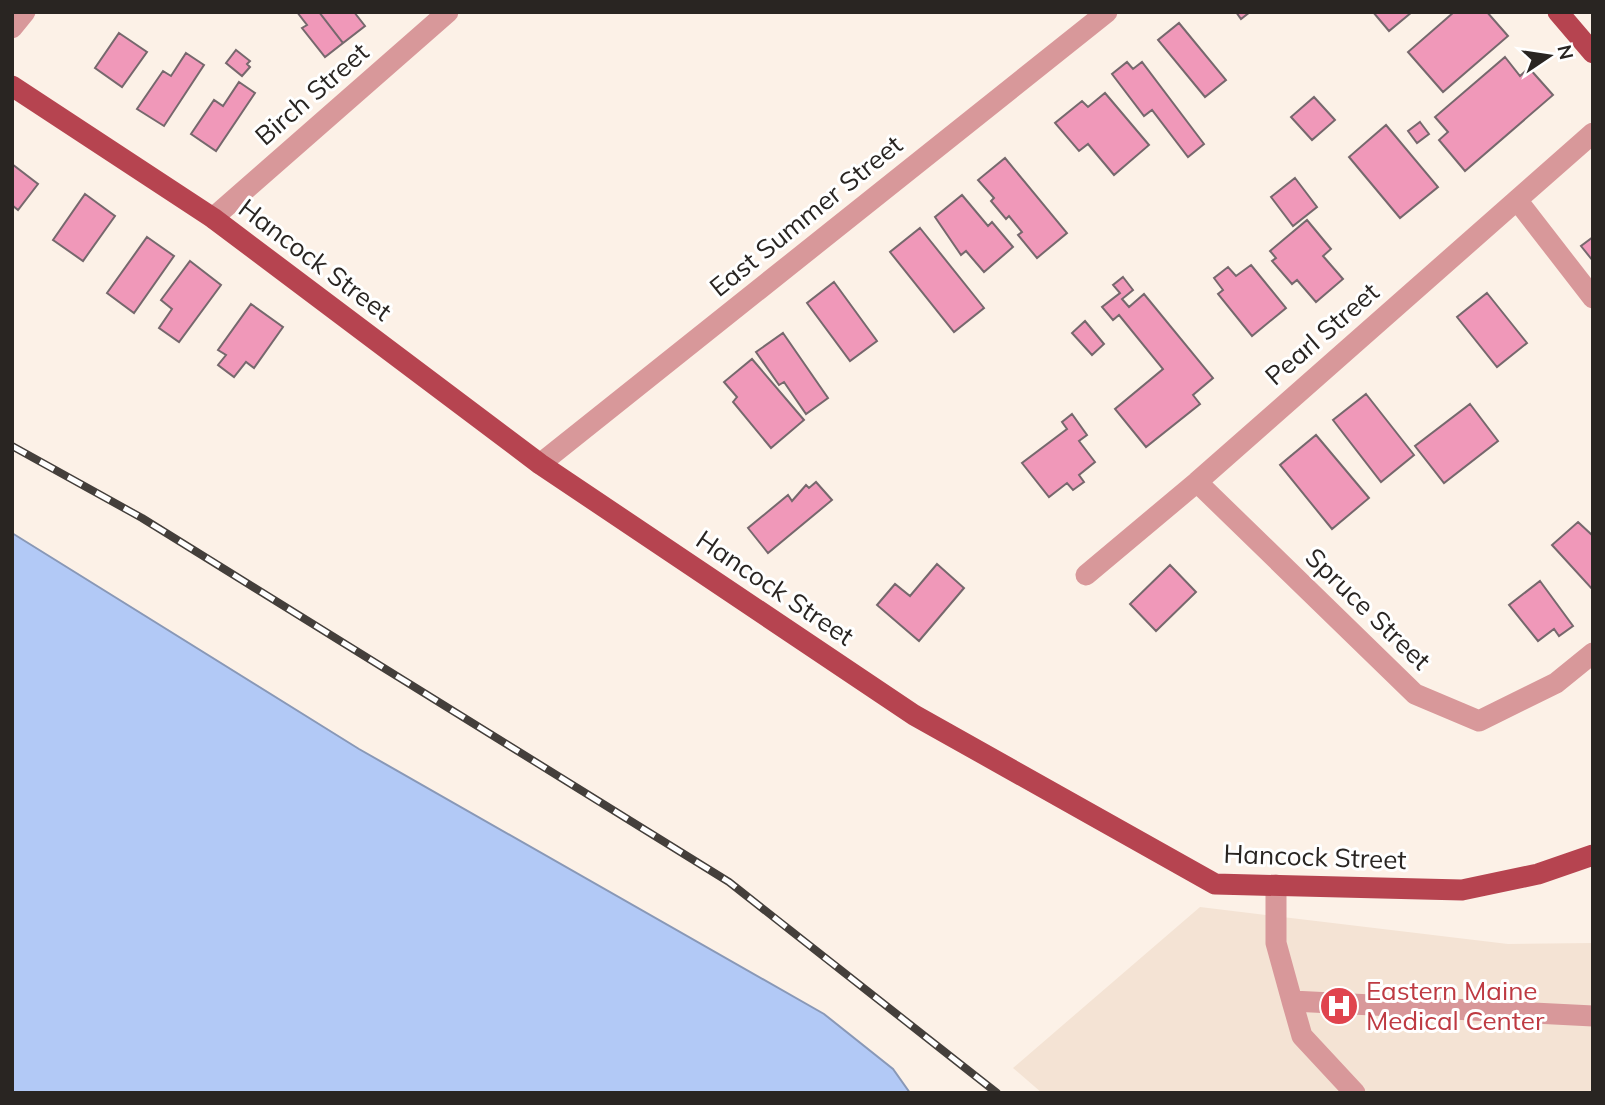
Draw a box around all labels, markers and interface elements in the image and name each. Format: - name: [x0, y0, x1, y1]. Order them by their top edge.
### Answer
- north arrow: [1514, 21, 1584, 91]
- street label: Birch Street: [248, 35, 375, 152]
- text: N: [1552, 42, 1579, 62]
- street label: East Summer Street: [703, 128, 909, 303]
- street label: Hancock Street: [232, 191, 398, 328]
- street label: Pearl Street: [1258, 275, 1385, 392]
- street label: Hancock Street: [690, 523, 860, 652]
- street label: Spruce Street: [1299, 541, 1438, 677]
- street label: Hancock Street: [1223, 837, 1407, 876]
- place label: Eastern Maine Medical Center: [1366, 974, 1545, 1037]
- hospital icon: Eastern Maine Medical Center: [1318, 985, 1360, 1027]

